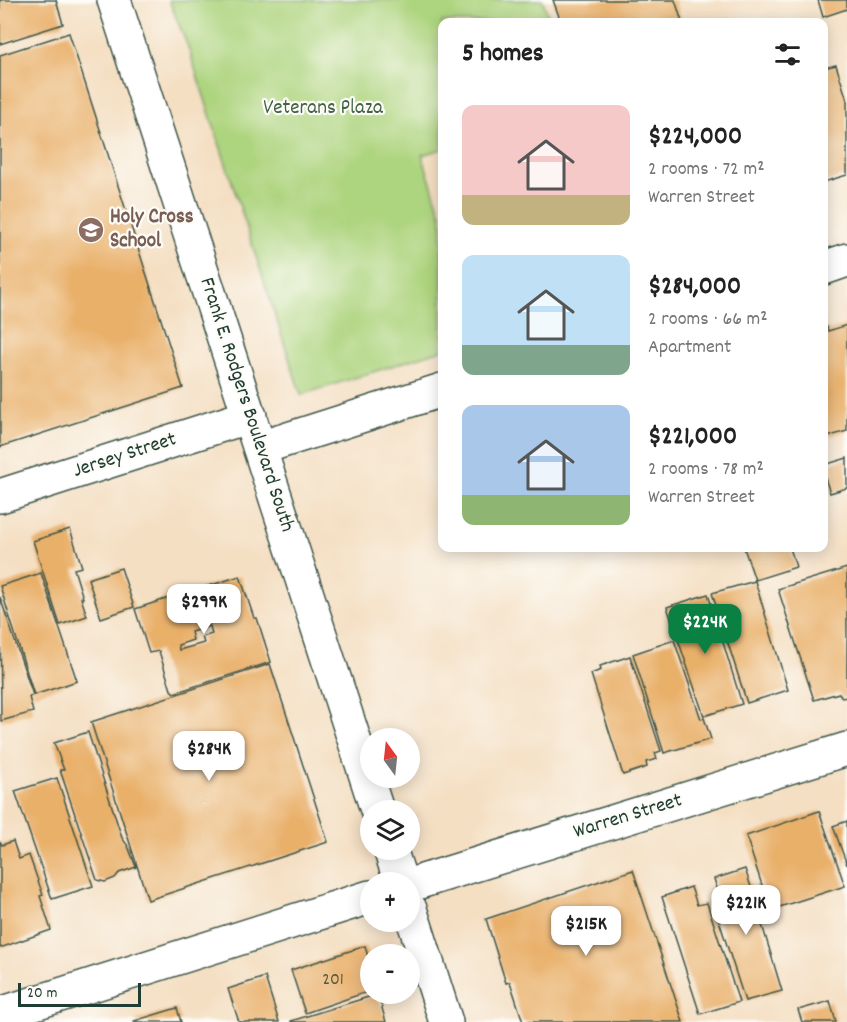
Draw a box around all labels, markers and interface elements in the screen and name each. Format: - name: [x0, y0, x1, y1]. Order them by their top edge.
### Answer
- text: 5 homes: [462, 36, 544, 73]
- icon: filters: [771, 38, 804, 71]
- park label: Veterans Plaza: [263, 94, 384, 124]
- text: $224,000: [648, 119, 742, 156]
- icon: home: [510, 129, 582, 201]
- text: 2 rooms · 72 m²: [648, 156, 764, 184]
- text: Warren Street: [648, 184, 755, 212]
- place label: Holy Cross School: [110, 203, 194, 257]
- school or university icon: Holy Cross School: [76, 215, 106, 245]
- text: $284,000: [648, 269, 741, 306]
- street label: Frank E. Rodgers Boulevard South: [191, 274, 301, 536]
- icon: home: [510, 279, 582, 351]
- text: 2 rooms · 66 m²: [648, 306, 768, 334]
- text: Apartment: [648, 334, 731, 362]
- text: $221,000: [648, 419, 737, 456]
- street label: Jersey Street: [69, 425, 181, 487]
- icon: home: [510, 429, 582, 501]
- text: 2 rooms · 78 m²: [648, 456, 764, 484]
- text: Warren Street: [648, 484, 755, 512]
- pin: $299K: [162, 584, 246, 635]
- text: $299K: [181, 589, 227, 617]
- pin: $224K: [663, 604, 747, 655]
- text: $224K: [682, 609, 728, 637]
- north arrow: [360, 728, 420, 788]
- map controls: [360, 728, 420, 1004]
- pin: $284K: [167, 731, 251, 782]
- text: $284K: [187, 736, 231, 764]
- street label: Warren Street: [570, 786, 686, 848]
- button: layers: [360, 800, 420, 860]
- button: +: [360, 872, 420, 932]
- pin: $221K: [704, 885, 788, 936]
- text: $221K: [725, 890, 767, 918]
- pin: $215K: [544, 906, 628, 957]
- text: $215K: [565, 911, 607, 939]
- button: −: [360, 944, 420, 1004]
- house number: 201: [322, 968, 344, 993]
- scale bar: [18, 980, 141, 1008]
- text: 20 m: [27, 982, 57, 1005]

